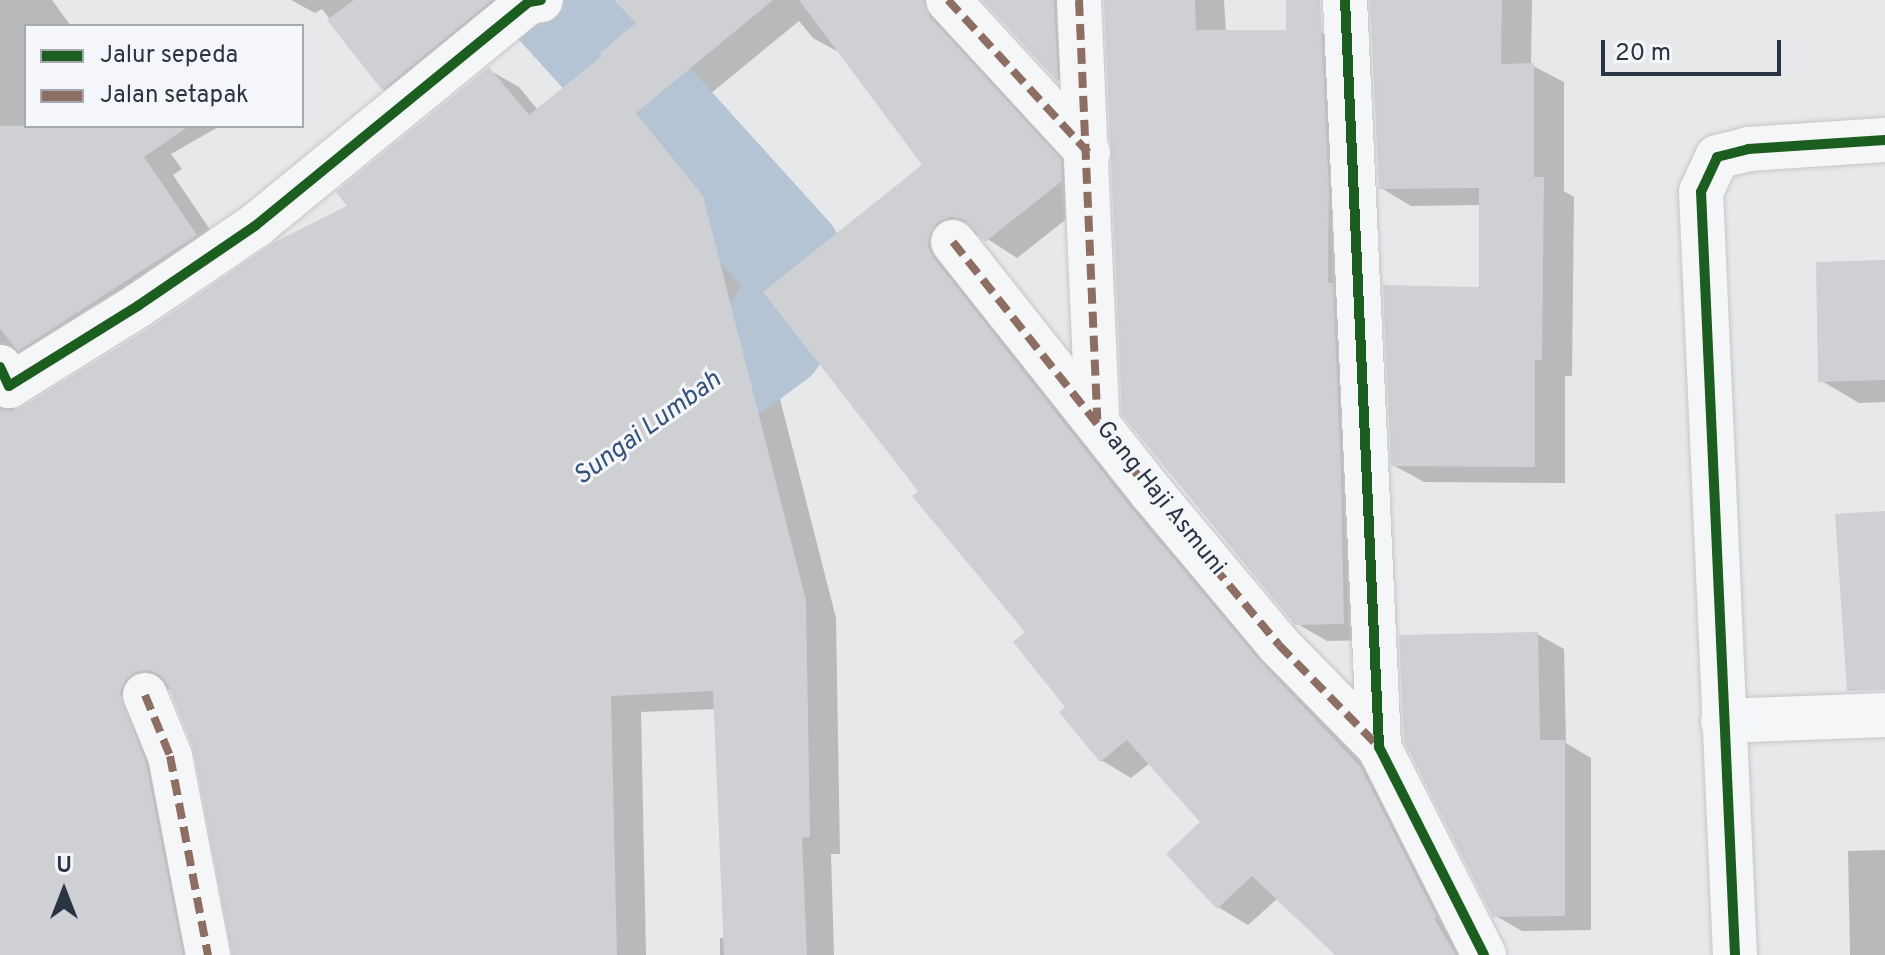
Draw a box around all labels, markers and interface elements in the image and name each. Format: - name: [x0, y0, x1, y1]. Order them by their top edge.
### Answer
- legend: [24, 24, 304, 128]
- scale bar: [1605, 24, 1785, 74]
- text: 20 m: [1615, 39, 1671, 69]
- text: Jalur sepeda: [100, 41, 238, 71]
- text: Jalan setapak: [100, 81, 249, 111]
- water label: Sungai Lumbah: [568, 365, 728, 493]
- street label: Gang Haji Asmuni: [1089, 416, 1231, 582]
- north arrow: [24, 851, 104, 931]
- text: U: [56, 853, 72, 880]

